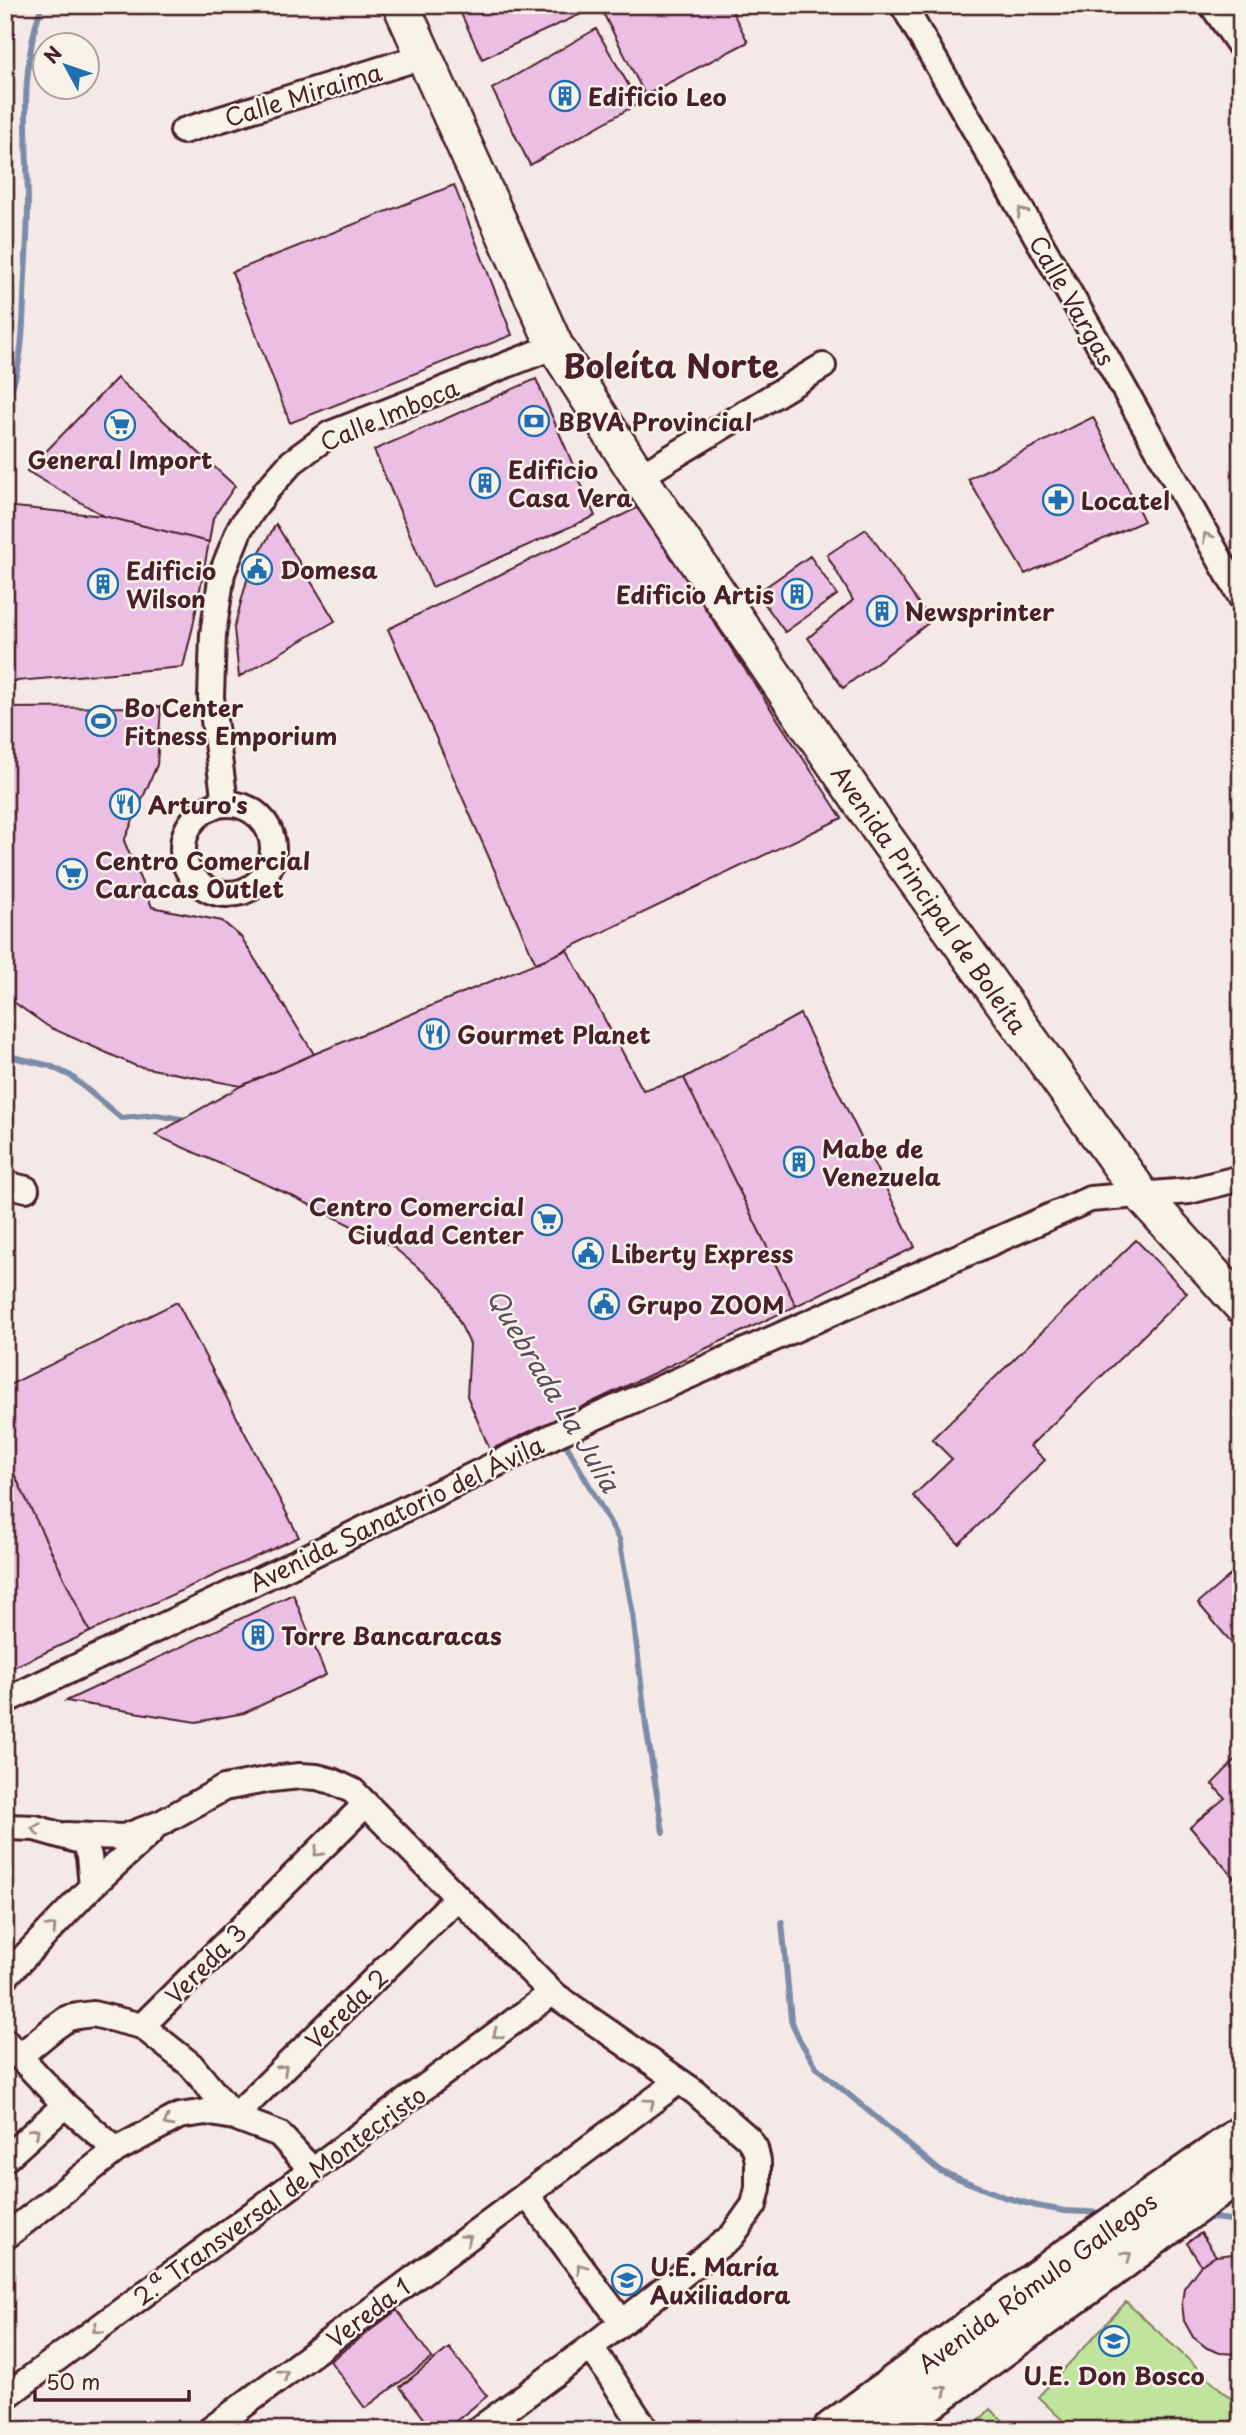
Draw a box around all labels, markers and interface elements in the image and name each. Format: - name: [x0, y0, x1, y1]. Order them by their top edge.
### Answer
- north arrow: [32, 32, 102, 102]
- text: N: [37, 40, 68, 69]
- street label: Calle Miraima: [220, 53, 386, 135]
- place label: Edificio Leo: [588, 78, 727, 114]
- building icon: Edificio Leo: [548, 79, 582, 113]
- one-way arrow: [1017, 206, 1030, 219]
- street label: Calle Vargas: [1021, 228, 1125, 372]
- district label: Boleíta Norte: [563, 341, 779, 389]
- street label: Calle Imboca: [314, 369, 464, 459]
- place label: BBVA Provincial: [557, 403, 752, 439]
- bank icon: BBVA Provincial: [517, 404, 551, 438]
- supermarket icon: General Import: [103, 408, 137, 442]
- place label: General Import: [27, 441, 213, 477]
- place label: Edificio Casa Vera: [508, 451, 633, 515]
- building icon: Edificio Casa Vera: [468, 466, 502, 500]
- place label: Locatel: [1081, 482, 1170, 518]
- pharmacy icon: Locatel: [1041, 483, 1075, 517]
- one-way arrow: [1202, 532, 1215, 545]
- place label: Domesa: [280, 551, 379, 587]
- place label: Edificio Wilson: [126, 552, 216, 616]
- public building icon: Domesa: [240, 552, 274, 586]
- building icon: Edificio Wilson: [86, 567, 120, 601]
- place label: Edificio Artis: [616, 576, 774, 612]
- building icon: Edificio Artis: [780, 577, 814, 611]
- place label: Newsprinter: [905, 593, 1055, 629]
- building icon: Newsprinter: [865, 594, 899, 628]
- place label: Bo Center Fitness Emporium: [124, 689, 337, 753]
- sports icon: Bo Center Fitness Emporium: [84, 704, 118, 738]
- street label: Avenida Principal de Boleíta: [823, 757, 1037, 1041]
- place label: Arturo's: [148, 786, 248, 822]
- restaurant icon: Arturo's: [108, 787, 142, 821]
- place label: Centro Comercial Caracas Outlet: [95, 842, 310, 906]
- supermarket icon: Centro Comercial Caracas Outlet: [55, 857, 89, 891]
- place label: Gourmet Planet: [457, 1016, 651, 1052]
- restaurant icon: Gourmet Planet: [417, 1017, 451, 1051]
- place label: Mabe de Venezuela: [822, 1130, 941, 1194]
- building icon: Mabe de Venezuela: [782, 1145, 816, 1179]
- place label: Centro Comercial Ciudad Center: [309, 1188, 525, 1252]
- supermarket icon: Centro Comercial Ciudad Center: [530, 1203, 564, 1237]
- place label: Liberty Express: [611, 1235, 794, 1271]
- public building icon: Liberty Express: [571, 1236, 605, 1270]
- water label: Quebrada La Julia: [478, 1281, 631, 1500]
- place label: Grupo ZOOM: [627, 1286, 785, 1322]
- public building icon: Grupo ZOOM: [587, 1287, 621, 1321]
- street label: Avenida Sanatorio del Ávila: [243, 1426, 549, 1600]
- place label: Torre Bancaracas: [281, 1617, 502, 1653]
- building icon: Torre Bancaracas: [241, 1618, 275, 1652]
- one-way arrow: [30, 1822, 42, 1837]
- one-way arrow: [313, 1844, 326, 1857]
- street label: Vereda 3: [156, 1914, 254, 2012]
- one-way arrow: [44, 1923, 57, 1936]
- street label: Vereda 2: [296, 1959, 396, 2057]
- one-way arrow: [492, 2026, 505, 2038]
- one-way arrow: [274, 2065, 287, 2078]
- street label: 2.ª Transversal de Montecristo: [125, 2076, 433, 2314]
- one-way arrow: [642, 2099, 655, 2112]
- one-way arrow: [163, 2114, 175, 2128]
- one-way arrow: [27, 2128, 40, 2140]
- street label: Avenida Rómulo Gallegos: [910, 2183, 1164, 2381]
- one-way arrow: [459, 2235, 472, 2247]
- place label: U.E. María Auxiliadora: [650, 2248, 791, 2312]
- one-way arrow: [1119, 2252, 1132, 2264]
- one-way arrow: [577, 2263, 590, 2275]
- school or university icon: U.E. María Auxiliadora: [610, 2263, 644, 2297]
- street label: Vereda 1: [318, 2268, 418, 2356]
- one-way arrow: [93, 2321, 105, 2333]
- school or university icon: U.E. Don Bosco: [1097, 2324, 1131, 2358]
- place label: U.E. Don Bosco: [1023, 2357, 1205, 2393]
- scale bar: [35, 2358, 189, 2402]
- text: 50 m: [46, 2365, 100, 2397]
- one-way arrow: [277, 2370, 289, 2383]
- one-way arrow: [935, 2386, 948, 2398]

